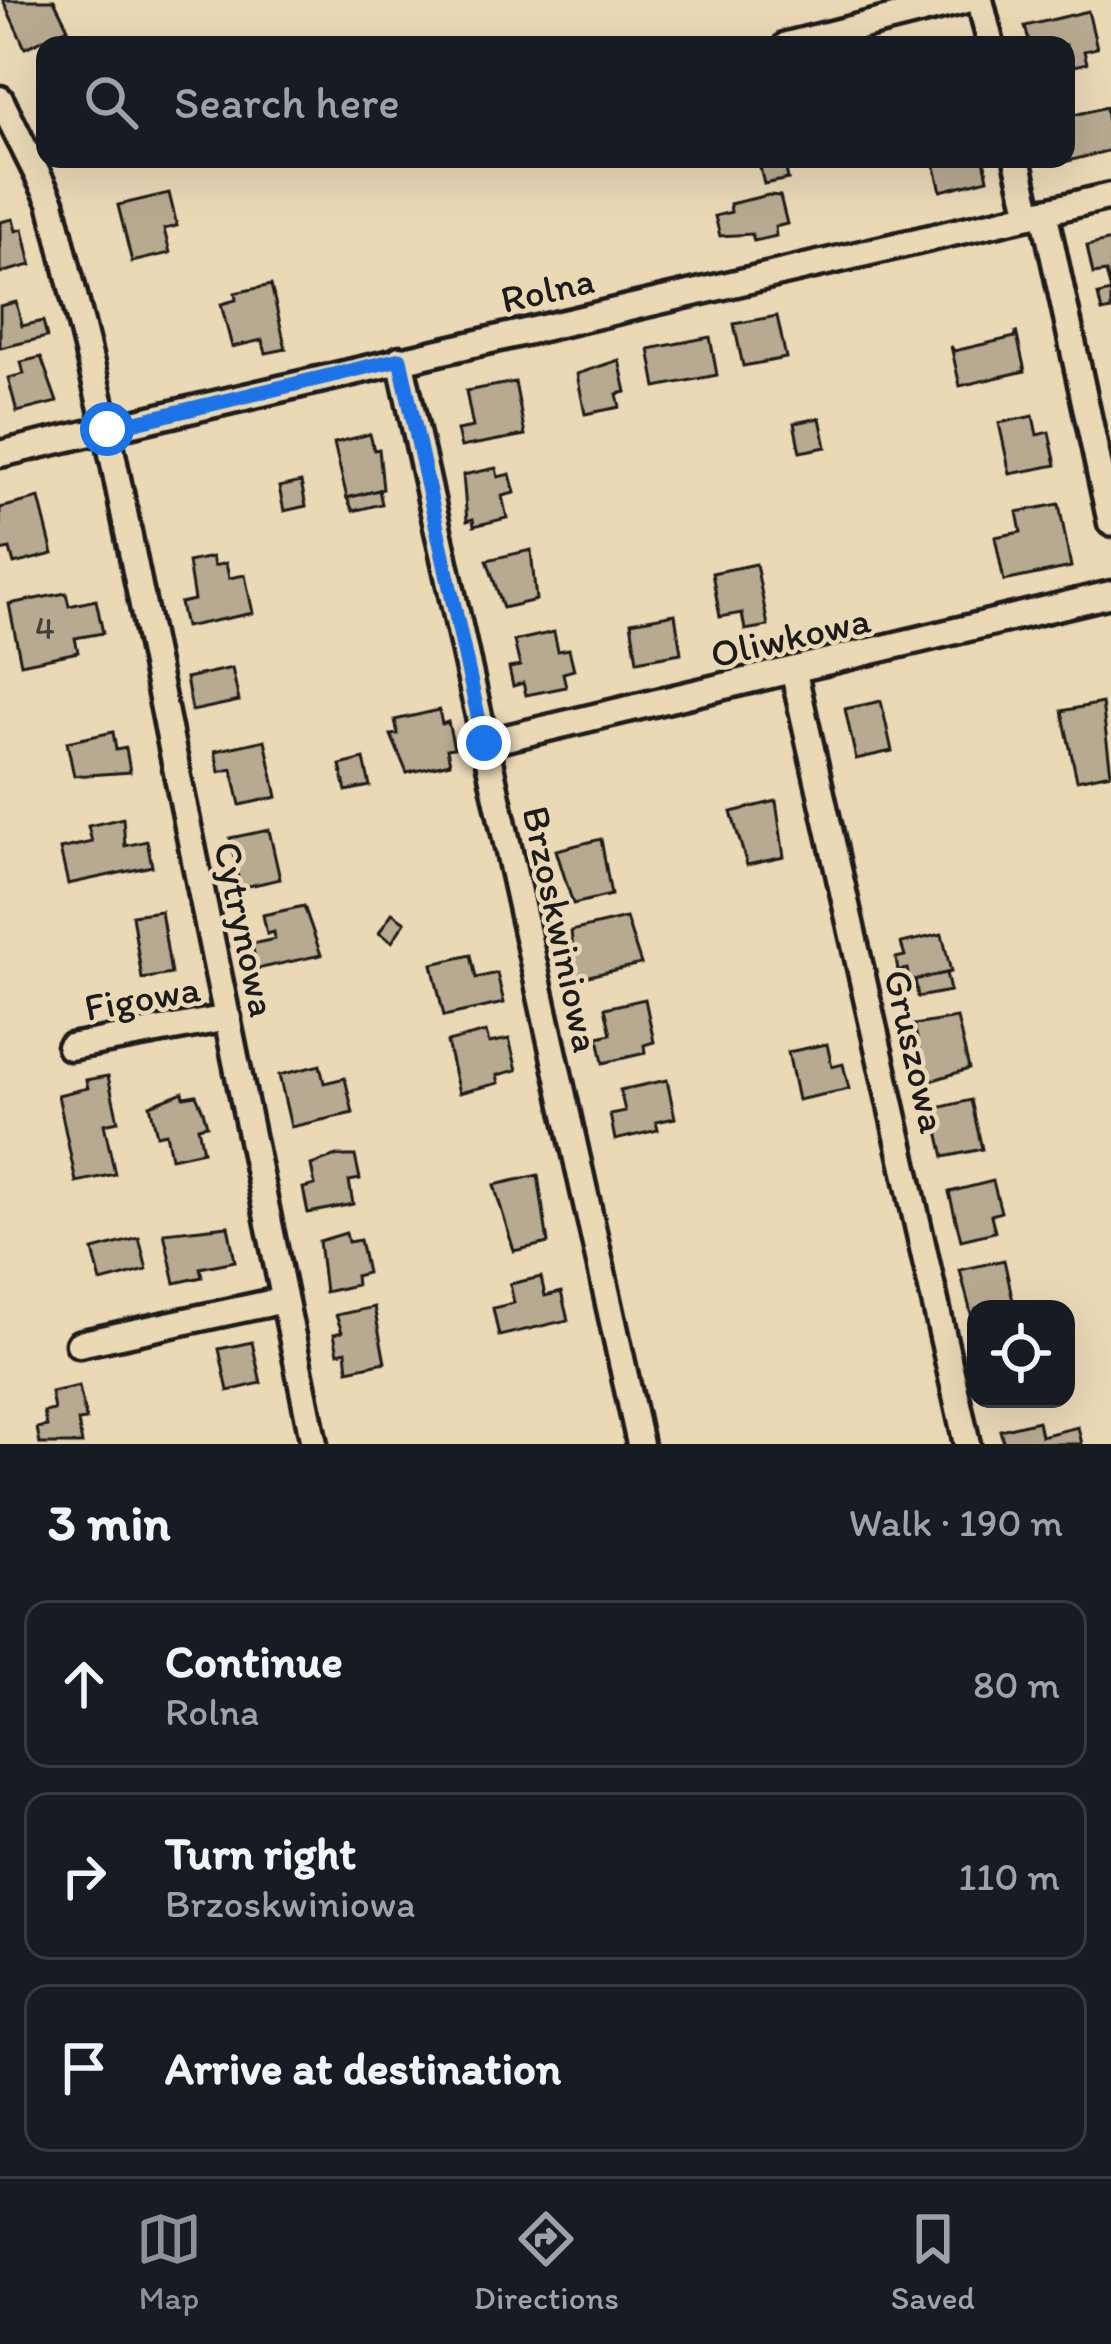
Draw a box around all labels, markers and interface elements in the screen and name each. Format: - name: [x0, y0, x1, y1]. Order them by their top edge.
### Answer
- search box: [36, 36, 1075, 168]
- icon: search: [78, 69, 144, 135]
- text: Search here: [174, 75, 400, 129]
- street label: Rolna: [496, 256, 598, 323]
- route start: [80, 402, 134, 456]
- street label: Oliwkowa: [706, 595, 875, 678]
- house number: 4: [35, 608, 55, 647]
- route end: [457, 716, 511, 770]
- street label: Brzoskwiniowa: [512, 802, 611, 1056]
- street label: Cytrynowa: [204, 837, 287, 1021]
- street label: Figowa: [81, 964, 204, 1031]
- street label: Gruszowa: [874, 965, 957, 1137]
- map controls: [967, 1300, 1075, 1408]
- button: locate: [967, 1300, 1075, 1408]
- text: 3 min: [48, 1492, 170, 1553]
- text: Walk · 190 m: [849, 1499, 1063, 1546]
- text: Continue: [165, 1634, 343, 1688]
- icon: ahead: [51, 1651, 117, 1717]
- text: 80 m: [973, 1661, 1060, 1708]
- text: Rolna: [165, 1688, 259, 1735]
- text: Turn right: [165, 1826, 356, 1880]
- icon: right: [51, 1843, 117, 1909]
- text: 110 m: [958, 1853, 1060, 1900]
- text: Brzoskwiniowa: [165, 1880, 415, 1927]
- icon: arrive: [51, 2035, 117, 2101]
- text: Arrive at destination: [165, 2041, 561, 2095]
- tab: Map: [136, 2206, 202, 2317]
- tab: Directions: [474, 2206, 619, 2317]
- tab: Saved: [891, 2206, 975, 2317]

